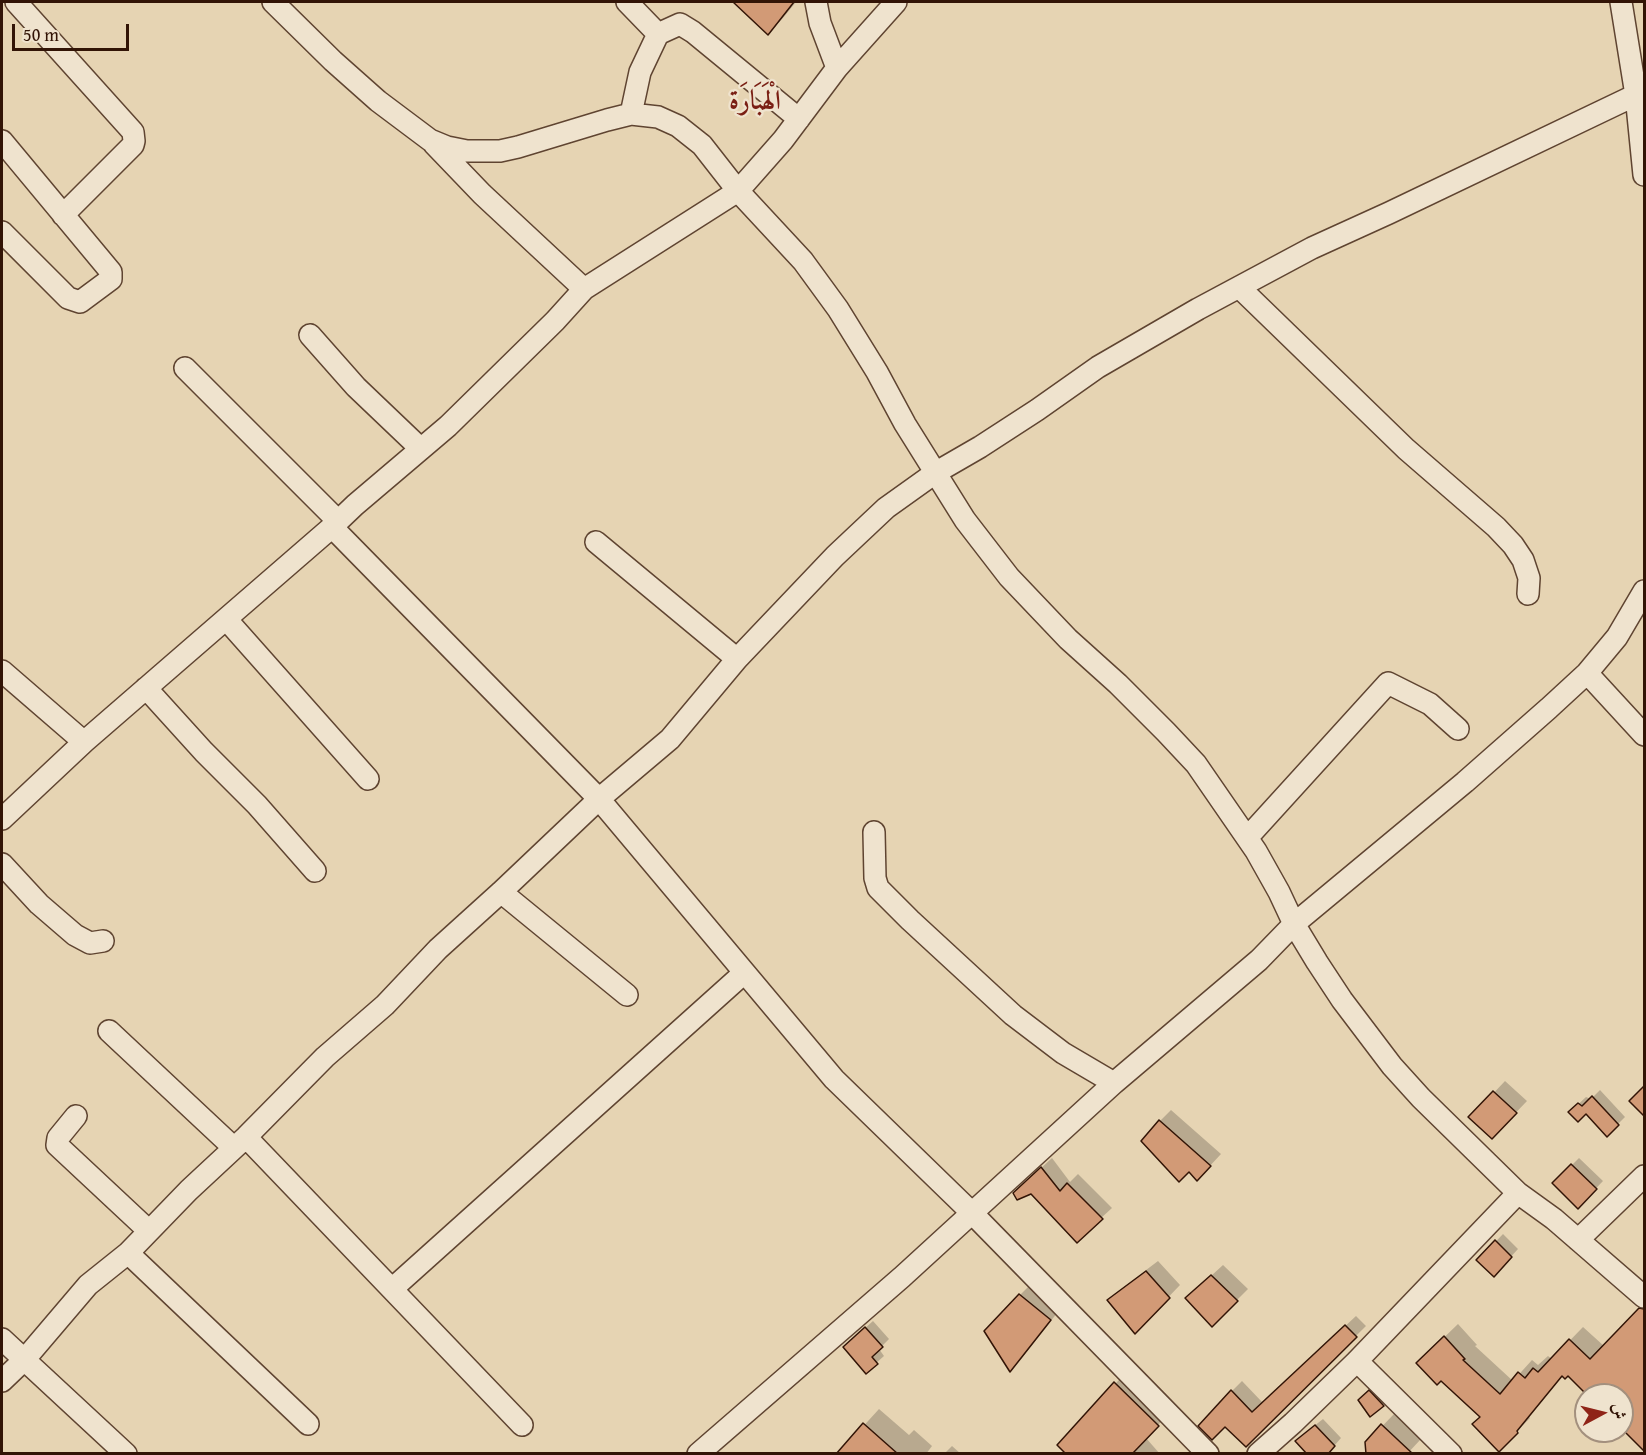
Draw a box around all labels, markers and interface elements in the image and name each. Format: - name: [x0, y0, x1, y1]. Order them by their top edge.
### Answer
- scale bar: [15, 12, 132, 50]
- text: 50 m: [23, 21, 59, 48]
- district label: الْهَبَارَة: [729, 86, 781, 118]
- north arrow: [1574, 1383, 1634, 1443]
- text: ش: [1607, 1402, 1633, 1420]

